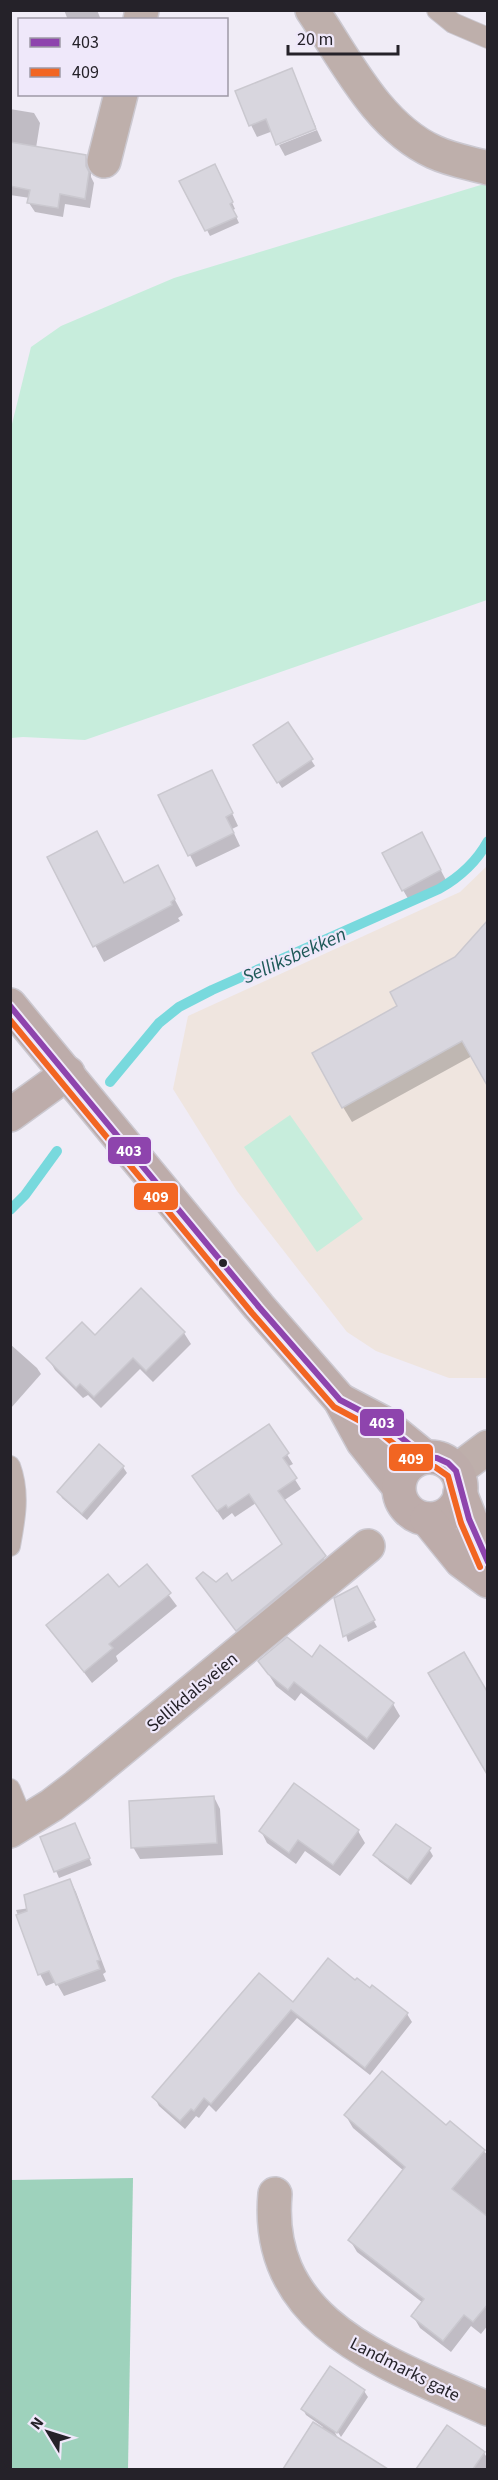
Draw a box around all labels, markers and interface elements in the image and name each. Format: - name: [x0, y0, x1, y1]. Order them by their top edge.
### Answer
- legend: [18, 18, 228, 96]
- scale bar: [288, 18, 398, 56]
- text: 20 m: [297, 27, 333, 52]
- text: 403: [72, 30, 99, 55]
- text: 409: [72, 60, 99, 85]
- water label: Selliksbekken: [238, 921, 351, 991]
- line badge: 403: [107, 1136, 152, 1165]
- text: 403: [116, 1140, 142, 1162]
- line badge: 409: [133, 1182, 179, 1211]
- text: 409: [143, 1186, 169, 1208]
- unlabelled marker: [217, 1257, 229, 1269]
- line badge: 403: [359, 1408, 405, 1437]
- text: 403: [369, 1412, 395, 1434]
- line badge: 409: [388, 1443, 434, 1472]
- text: 409: [398, 1448, 424, 1470]
- street label: Sellikdalsveien: [141, 1647, 243, 1738]
- street label: Landmarks gate: [345, 2331, 464, 2408]
- north arrow: [18, 2402, 78, 2462]
- text: N: [25, 2412, 49, 2434]

